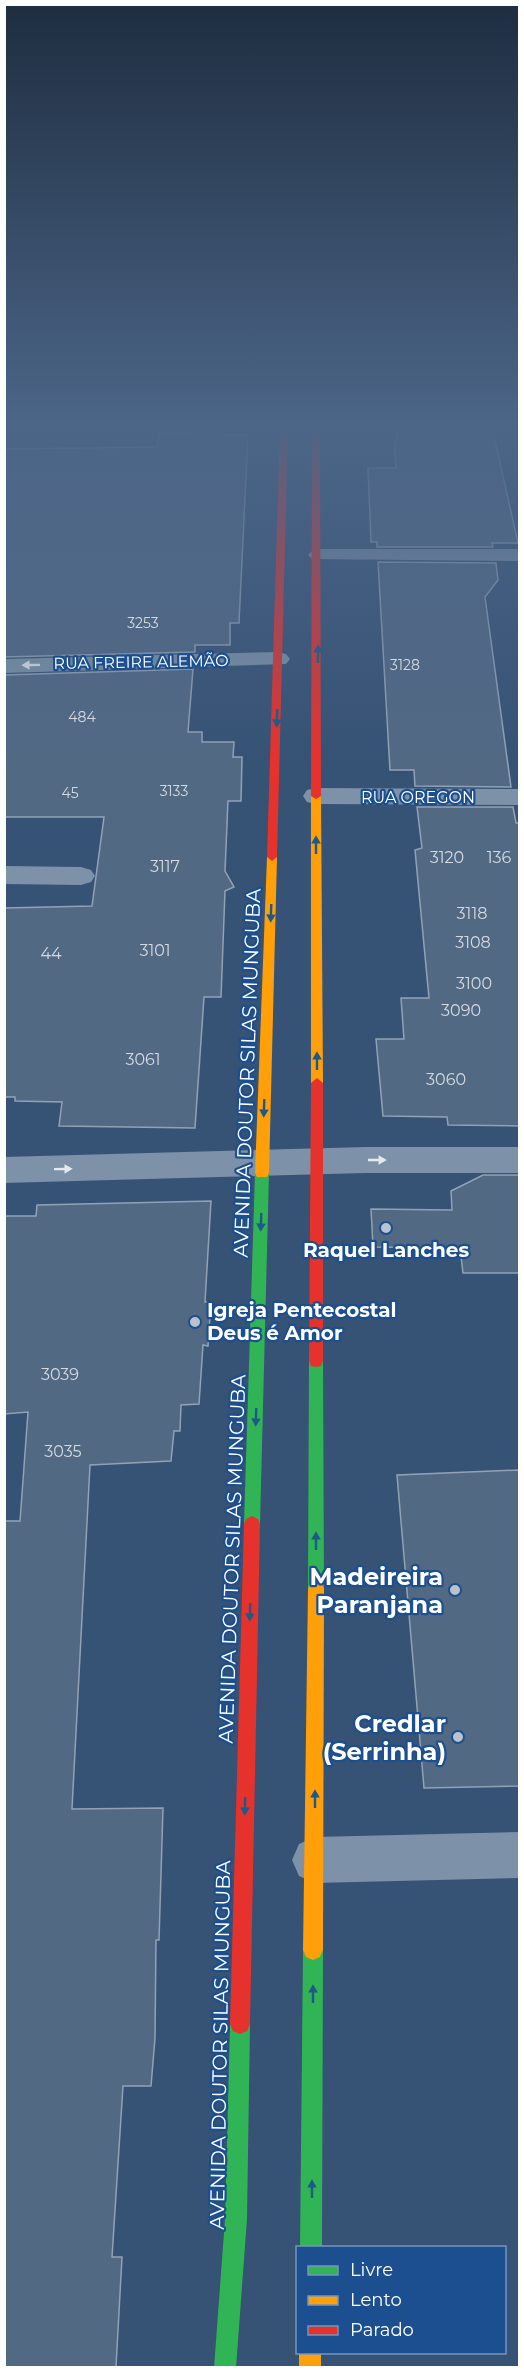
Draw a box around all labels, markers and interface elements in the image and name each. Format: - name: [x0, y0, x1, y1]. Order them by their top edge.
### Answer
- house number: 3253: [127, 614, 159, 632]
- one-way arrow: [313, 644, 323, 663]
- street label: RUA FREIRE ALEMÃO: [53, 651, 229, 673]
- house number: 3128: [390, 656, 420, 674]
- one-way arrow: [22, 660, 41, 670]
- house number: 484: [68, 708, 97, 726]
- one-way arrow: [272, 708, 281, 727]
- house number: 3133: [160, 782, 188, 800]
- house number: 45: [61, 784, 79, 802]
- street label: RUA OREGON: [361, 788, 475, 807]
- one-way arrow: [311, 836, 321, 855]
- house number: 3120: [430, 848, 464, 867]
- house number: 136: [487, 848, 512, 867]
- house number: 3117: [150, 857, 180, 876]
- street label: AVENIDA DOUTOR SILAS MUNGUBA: [229, 887, 265, 1258]
- one-way arrow: [266, 903, 276, 922]
- house number: 3118: [457, 904, 487, 923]
- house number: 3108: [455, 933, 491, 952]
- house number: 3101: [139, 941, 171, 960]
- house number: 44: [40, 944, 62, 963]
- house number: 3100: [456, 974, 492, 993]
- house number: 3090: [441, 1001, 481, 1020]
- house number: 3061: [125, 1050, 161, 1069]
- one-way arrow: [312, 1052, 322, 1071]
- house number: 3060: [426, 1070, 466, 1089]
- one-way arrow: [260, 1098, 269, 1117]
- one-way arrow: [367, 1155, 386, 1165]
- one-way arrow: [53, 1164, 72, 1173]
- one-way arrow: [257, 1212, 266, 1231]
- marker: Raquel Lanches: [379, 1221, 393, 1235]
- place label: Raquel Lanches: [303, 1238, 469, 1262]
- place label: Igreja Pentecostal Deus é Amor: [207, 1298, 397, 1345]
- marker: Igreja Pentecostal Deus é Amor: [188, 1315, 202, 1329]
- house number: 3039: [41, 1365, 79, 1384]
- street label: AVENIDA DOUTOR SILAS MUNGUBA: [214, 1373, 250, 1744]
- one-way arrow: [251, 1407, 260, 1426]
- house number: 3035: [44, 1442, 82, 1461]
- one-way arrow: [311, 1532, 321, 1551]
- place label: Madeireira Paranjana: [309, 1562, 443, 1619]
- marker: Madeireira Paranjana: [448, 1583, 462, 1597]
- one-way arrow: [245, 1602, 255, 1621]
- place label: Credlar (Serrinha): [323, 1709, 446, 1766]
- marker: Credlar (Serrinha): [451, 1730, 465, 1744]
- one-way arrow: [310, 1790, 320, 1809]
- one-way arrow: [241, 1797, 250, 1816]
- street label: AVENIDA DOUTOR SILAS MUNGUBA: [205, 1860, 235, 2230]
- one-way arrow: [308, 1985, 318, 2004]
- one-way arrow: [307, 2180, 317, 2199]
- legend: [296, 2246, 506, 2354]
- text: Livre: [350, 2259, 393, 2281]
- text: Lento: [350, 2289, 402, 2311]
- text: Parado: [350, 2319, 414, 2341]

